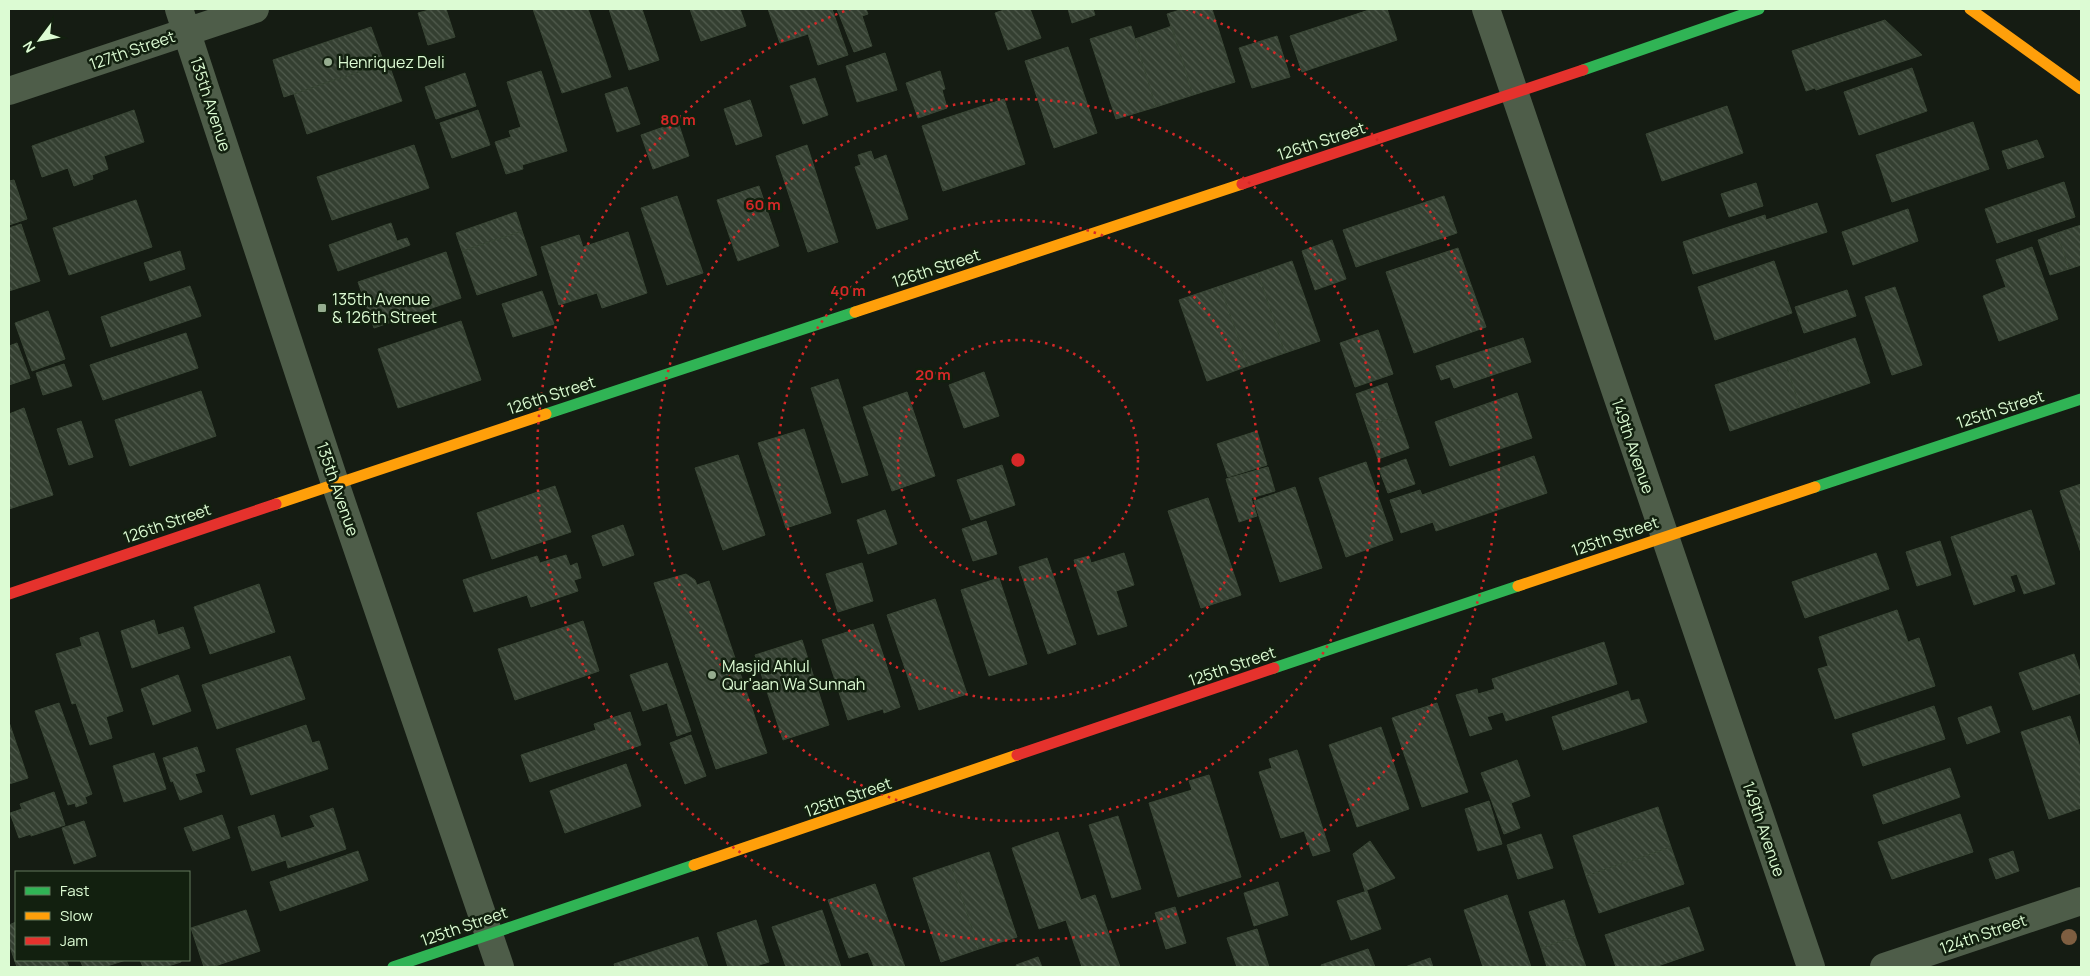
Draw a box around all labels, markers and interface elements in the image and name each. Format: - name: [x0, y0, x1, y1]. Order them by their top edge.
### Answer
- north arrow: [15, 15, 65, 65]
- street label: 127th Street: [86, 25, 178, 75]
- text: N: [18, 38, 39, 56]
- place label: Henriquez Deli: [338, 51, 445, 73]
- street label: 135th Avenue: [185, 54, 237, 154]
- marker: Henriquez Deli: [322, 56, 334, 68]
- text: 80 m: [660, 109, 696, 130]
- street label: 126th Street: [1274, 116, 1368, 166]
- text: 60 m: [745, 194, 781, 215]
- street label: 126th Street: [889, 243, 983, 293]
- text: 40 m: [830, 280, 866, 301]
- place label: 135th Avenue & 126th Street: [332, 288, 437, 328]
- marker: 135th Avenue & 126th Street: [316, 302, 328, 314]
- text: 20 m: [915, 364, 951, 385]
- street label: 126th Street: [504, 370, 598, 420]
- street label: 125th Street: [1953, 385, 2047, 433]
- street label: 149th Avenue: [1606, 395, 1660, 497]
- street label: 135th Avenue: [312, 439, 364, 539]
- centre of rings: [1009, 451, 1027, 469]
- street label: 126th Street: [120, 498, 214, 548]
- street label: 125th Street: [1569, 511, 1661, 561]
- street label: 125th Street: [1186, 641, 1278, 691]
- place label: Masjid Ahlul Qur'aan Wa Sunnah: [722, 655, 865, 695]
- marker: Masjid Ahlul Qur'aan Wa Sunnah: [706, 669, 718, 681]
- street label: 125th Street: [802, 772, 894, 822]
- street label: 149th Avenue: [1737, 778, 1791, 880]
- legend: [15, 871, 190, 961]
- text: Fast: [60, 880, 89, 901]
- street label: 125th Street: [418, 901, 510, 951]
- text: Slow: [60, 905, 93, 926]
- street label: 124th Street: [1937, 909, 2029, 959]
- text: Jam: [60, 930, 88, 951]

